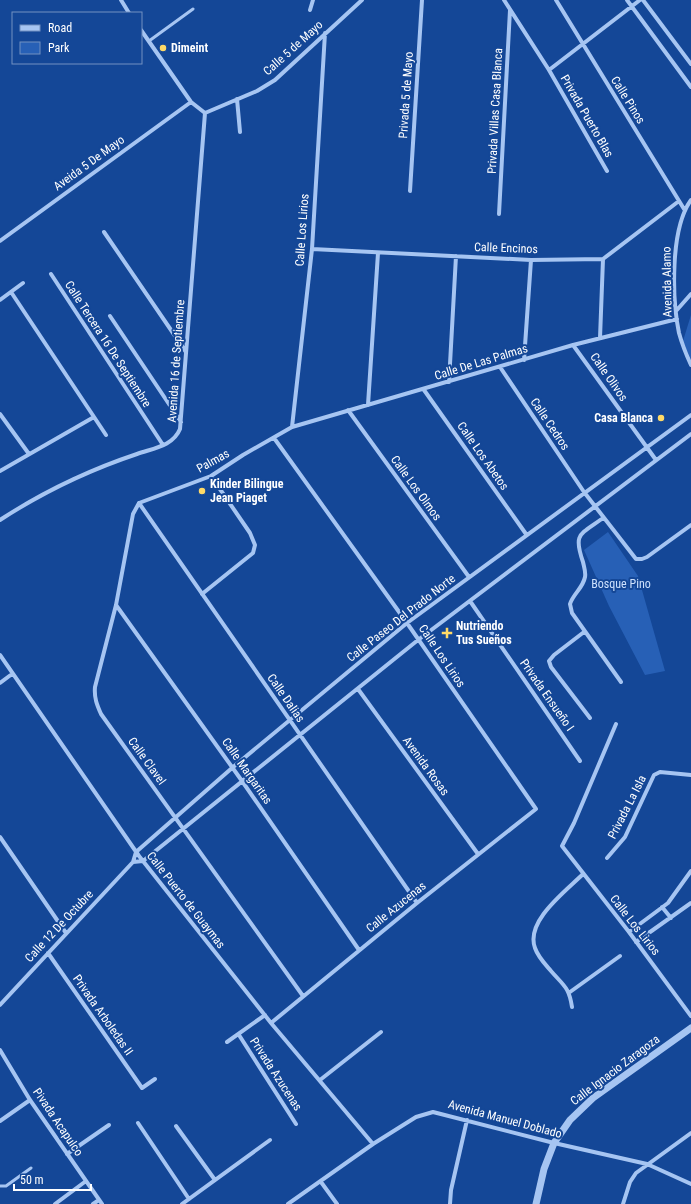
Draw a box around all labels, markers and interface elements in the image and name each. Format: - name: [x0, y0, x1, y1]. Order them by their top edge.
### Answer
- legend: [12, 12, 142, 64]
- street label: Calle 5 de Mayo: [260, 18, 326, 78]
- text: Road: [48, 21, 72, 35]
- text: Park: [48, 41, 70, 55]
- place label: Dimeint: [171, 41, 208, 55]
- marker: Dimeint: [158, 43, 168, 53]
- street label: Privada Villas Casa Blanca: [485, 47, 505, 174]
- street label: Privada 5 de Mayo: [396, 51, 416, 139]
- street label: Privada Puerto Blas: [558, 72, 616, 160]
- street label: Calle Pinos: [608, 74, 648, 126]
- street label: Aveida 5 De Mayo: [51, 133, 127, 193]
- street label: Calle Los Lirios: [292, 193, 312, 267]
- street label: Calle Encinos: [474, 240, 538, 256]
- street label: Avenida Alamo: [659, 246, 675, 318]
- street label: Calle Tercera 16 De Septiembre: [62, 278, 154, 410]
- street label: Avenida 16 de Septiembre: [165, 299, 187, 423]
- street label: Calle De Las Palmas: [433, 341, 529, 383]
- street label: Calle Olivos: [587, 350, 631, 404]
- street label: Calle Cedros: [527, 395, 573, 453]
- place label: Casa Blanca: [594, 411, 653, 425]
- marker: Casa Blanca: [656, 413, 666, 423]
- street label: Calle Los Abetos: [454, 419, 512, 493]
- street label: Palmas: [194, 446, 232, 476]
- street label: Calle Los Olmos: [388, 453, 444, 523]
- place label: Kinder Bilingue Jean Piaget: [210, 477, 284, 505]
- marker: Kinder Bilingue Jean Piaget: [197, 486, 207, 496]
- street label: Calle Paseo Del Prado Norte: [344, 571, 458, 665]
- park label: Bosque Pino: [591, 577, 651, 591]
- place label: Nutriendo Tus Sueños: [456, 619, 512, 647]
- street label: Calle Los Lirios: [416, 622, 468, 690]
- marker: Nutriendo Tus Sueños: [441, 627, 453, 639]
- street label: Privada Ensueño I: [517, 656, 577, 734]
- street label: Calle Dalias: [264, 671, 308, 725]
- street label: Avenida Rosas: [400, 734, 452, 798]
- street label: Calle Clavel: [125, 735, 169, 787]
- street label: Calle Margaritas: [219, 735, 275, 807]
- street label: Privada La Isla: [605, 773, 649, 841]
- street label: Calle Puerto de Guaymas: [144, 849, 228, 951]
- street label: Calle Azucenas: [363, 879, 429, 935]
- street label: Calle 12 De Octubre: [22, 887, 96, 965]
- street label: Calle Los Lirios: [607, 892, 663, 958]
- street label: Privada Arboledas II: [70, 972, 136, 1058]
- street label: Calle Ignacio Zaragoza: [568, 1032, 663, 1108]
- street label: Privada Azucenas: [247, 1035, 305, 1113]
- street label: Pivada Acapulco: [30, 1085, 86, 1159]
- street label: Avenida Manuel Doblado: [447, 1097, 563, 1141]
- scale bar: [14, 1166, 91, 1192]
- text: 50 m: [20, 1173, 44, 1187]

